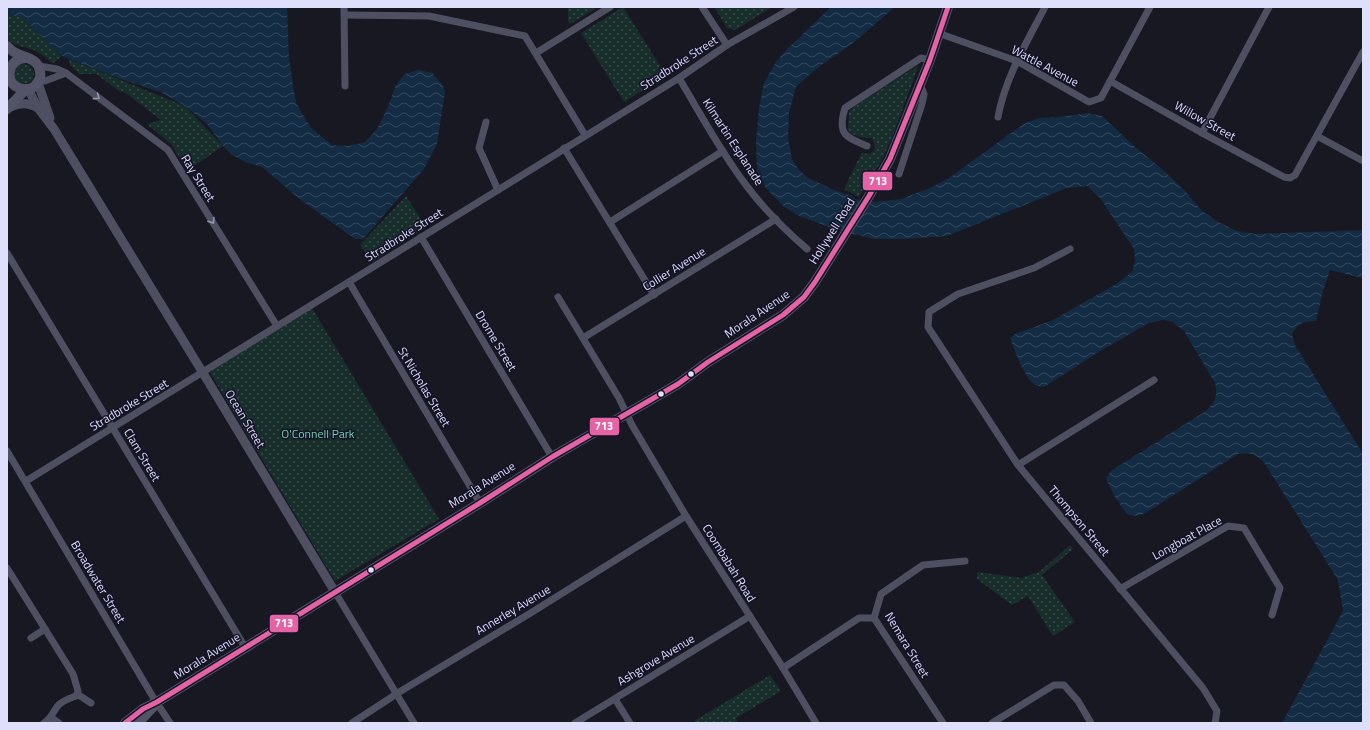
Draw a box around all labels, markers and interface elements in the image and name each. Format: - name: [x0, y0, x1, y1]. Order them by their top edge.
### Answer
- street label: Stradbroke Street: [636, 30, 722, 95]
- street label: Wattle Avenue: [1008, 40, 1082, 91]
- one-way arrow: [93, 92, 100, 99]
- street label: Kilmartin Esplanade: [698, 94, 769, 189]
- street label: Willow Street: [1171, 96, 1240, 146]
- street label: Ray Street: [176, 150, 221, 206]
- line badge: 713: [862, 171, 893, 191]
- text: 713: [869, 173, 887, 189]
- street label: Hollywell Road: [804, 194, 860, 268]
- street label: Stradbroke Street: [361, 203, 447, 266]
- one-way arrow: [207, 217, 215, 224]
- street label: Collier Avenue: [638, 242, 709, 296]
- street label: Morala Avenue: [720, 285, 793, 343]
- street label: Drome Street: [471, 307, 522, 375]
- street label: St Nicholas Street: [393, 343, 456, 431]
- unlabelled marker: [686, 369, 696, 379]
- street label: Stradbroke Street: [86, 373, 172, 436]
- street label: Ocean Street: [220, 386, 271, 452]
- unlabelled marker: [656, 389, 666, 399]
- line badge: 713: [589, 417, 620, 436]
- text: 713: [595, 418, 613, 434]
- park label: O'Connell Park: [281, 424, 355, 443]
- street label: Clam Street: [119, 425, 166, 486]
- street label: Morala Avenue: [445, 457, 519, 513]
- street label: Thompson Street: [1044, 481, 1115, 561]
- street label: Longboat Place: [1148, 511, 1225, 565]
- street label: Coombabah Road: [698, 520, 761, 605]
- street label: Broadwater Street: [66, 537, 131, 627]
- unlabelled marker: [366, 565, 376, 575]
- street label: Annerley Avenue: [471, 580, 554, 640]
- street label: Nemara Street: [880, 608, 935, 682]
- line badge: 713: [269, 614, 299, 633]
- text: 713: [275, 615, 293, 631]
- street label: Morala Avenue: [170, 628, 244, 684]
- street label: Ashgrove Avenue: [613, 629, 698, 690]

